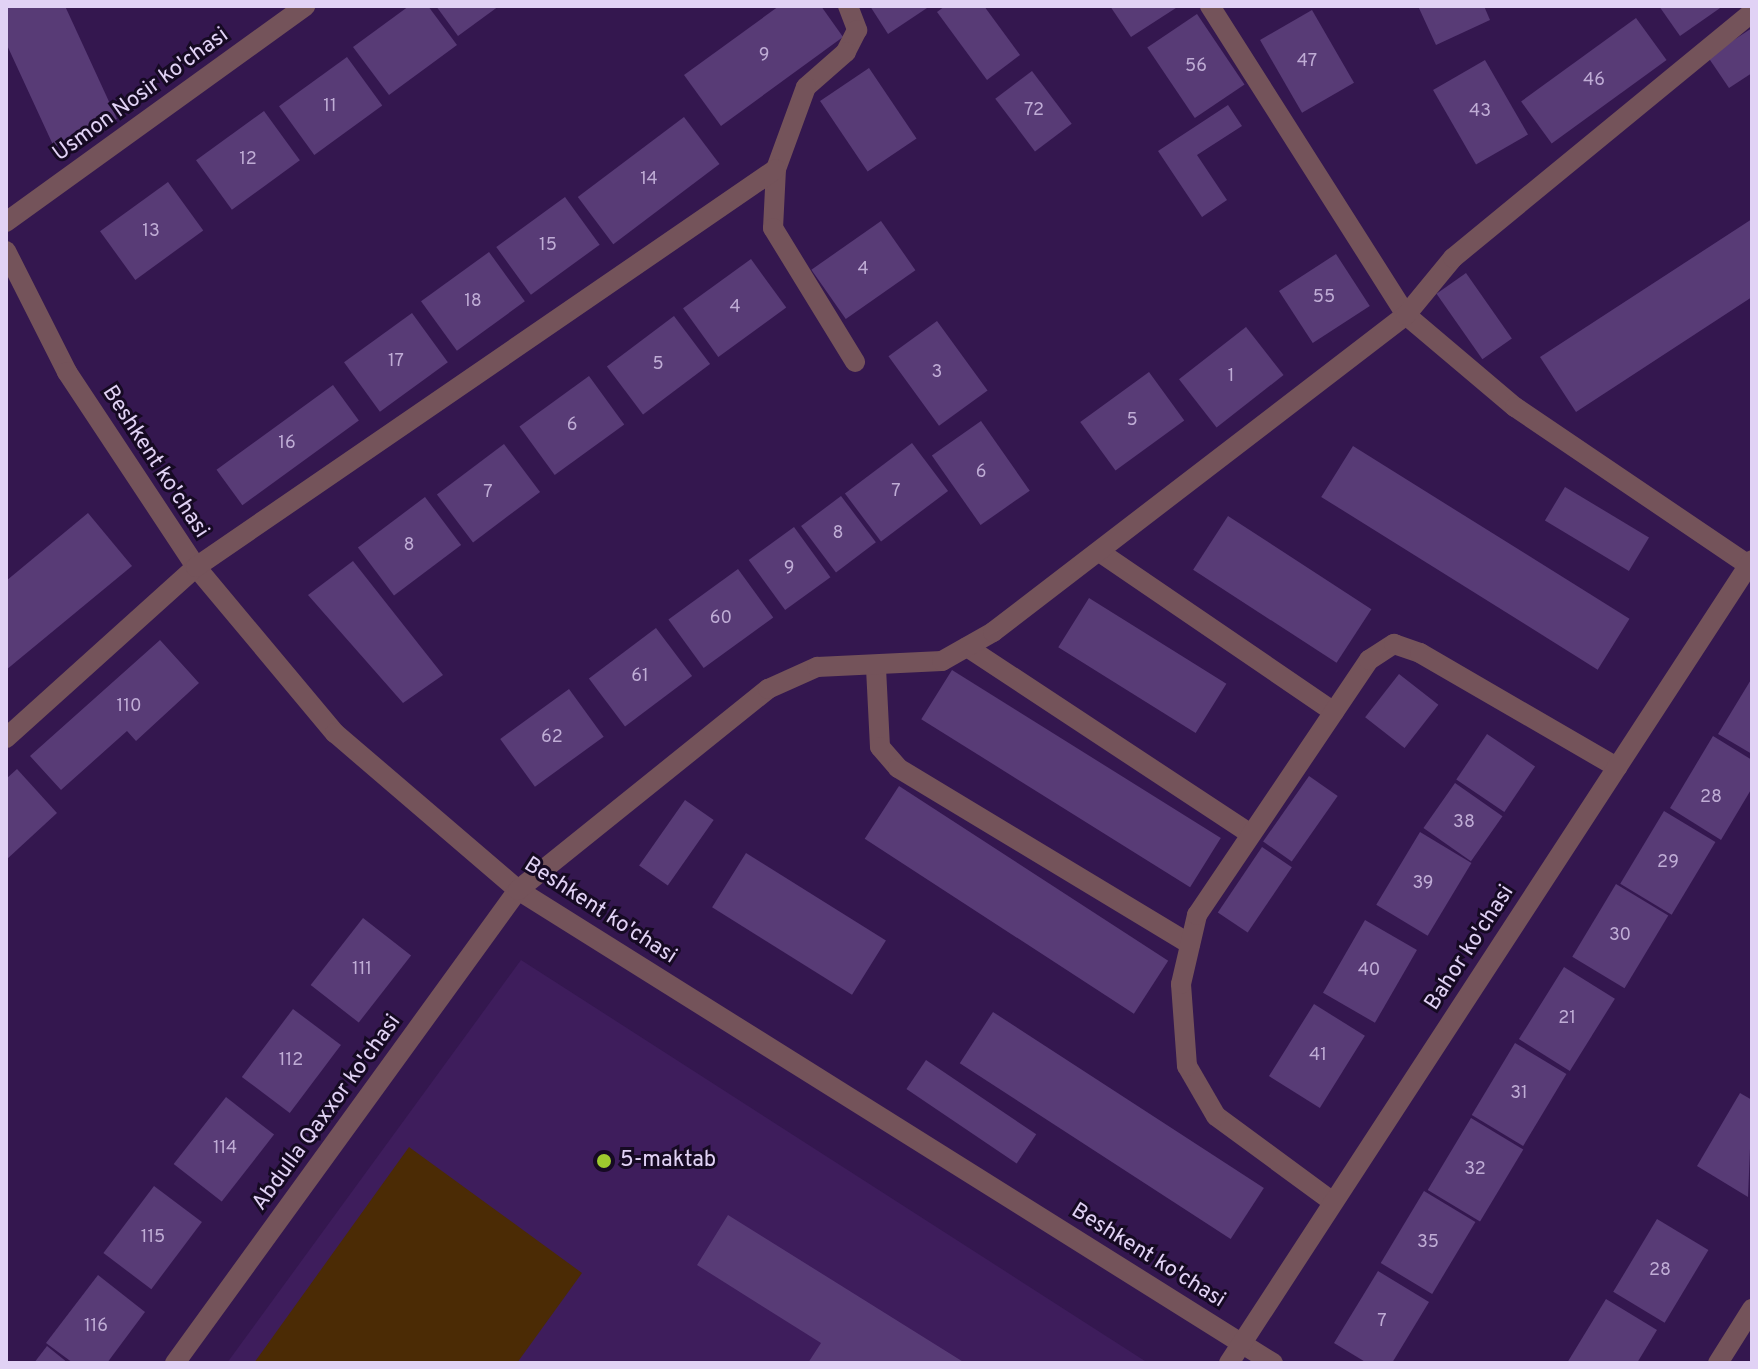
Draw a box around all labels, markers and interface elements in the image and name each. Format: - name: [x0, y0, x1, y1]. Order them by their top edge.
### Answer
- street label: Usmon Nosir ko'chasi: [48, 23, 234, 167]
- house number: 9: [759, 45, 769, 67]
- house number: 47: [1297, 51, 1317, 73]
- house number: 56: [1185, 56, 1207, 78]
- house number: 46: [1583, 70, 1605, 92]
- house number: 11: [323, 96, 337, 118]
- house number: 72: [1024, 100, 1044, 122]
- house number: 43: [1469, 101, 1491, 123]
- house number: 12: [239, 149, 257, 171]
- house number: 14: [640, 169, 658, 191]
- house number: 13: [142, 221, 160, 243]
- house number: 15: [539, 235, 557, 257]
- house number: 4: [857, 259, 869, 281]
- house number: 55: [1313, 287, 1335, 309]
- house number: 18: [464, 291, 482, 313]
- house number: 4: [729, 297, 741, 319]
- house number: 17: [388, 351, 404, 373]
- house number: 5: [652, 354, 664, 376]
- house number: 3: [932, 362, 942, 384]
- house number: 1: [1228, 366, 1234, 388]
- street label: Beshkent ko'chasi: [96, 381, 214, 543]
- house number: 5: [1126, 410, 1138, 432]
- house number: 6: [567, 415, 577, 437]
- house number: 16: [278, 433, 296, 455]
- house number: 6: [976, 462, 986, 484]
- house number: 7: [891, 481, 901, 503]
- house number: 7: [483, 482, 493, 504]
- house number: 8: [833, 523, 843, 545]
- house number: 8: [404, 535, 414, 557]
- house number: 9: [784, 558, 794, 580]
- house number: 60: [710, 608, 732, 630]
- house number: 61: [631, 666, 649, 688]
- house number: 110: [117, 696, 141, 718]
- house number: 62: [541, 727, 563, 749]
- house number: 28: [1700, 787, 1722, 809]
- house number: 38: [1453, 812, 1475, 834]
- street label: Beshkent ko'chasi: [519, 852, 681, 970]
- house number: 29: [1657, 852, 1679, 874]
- house number: 39: [1412, 873, 1434, 895]
- street label: Bahor ko'chasi: [1420, 881, 1520, 1015]
- house number: 30: [1609, 925, 1631, 947]
- house number: 111: [352, 959, 372, 981]
- house number: 40: [1358, 960, 1380, 982]
- house number: 21: [1558, 1008, 1576, 1030]
- street label: Abdulla Qaxxor ko'chasi: [247, 1010, 407, 1216]
- house number: 41: [1309, 1045, 1327, 1067]
- house number: 112: [279, 1050, 303, 1072]
- house number: 31: [1510, 1083, 1528, 1105]
- house number: 114: [213, 1138, 237, 1160]
- place label: 5-maktab: [620, 1148, 716, 1174]
- marker: 5-maktab: [595, 1152, 613, 1170]
- house number: 32: [1464, 1159, 1486, 1181]
- street label: Beshkent ko'chasi: [1066, 1198, 1230, 1314]
- house number: 115: [141, 1227, 165, 1249]
- house number: 35: [1417, 1232, 1439, 1254]
- house number: 28: [1649, 1260, 1671, 1282]
- house number: 7: [1377, 1311, 1387, 1333]
- house number: 116: [84, 1316, 108, 1338]

